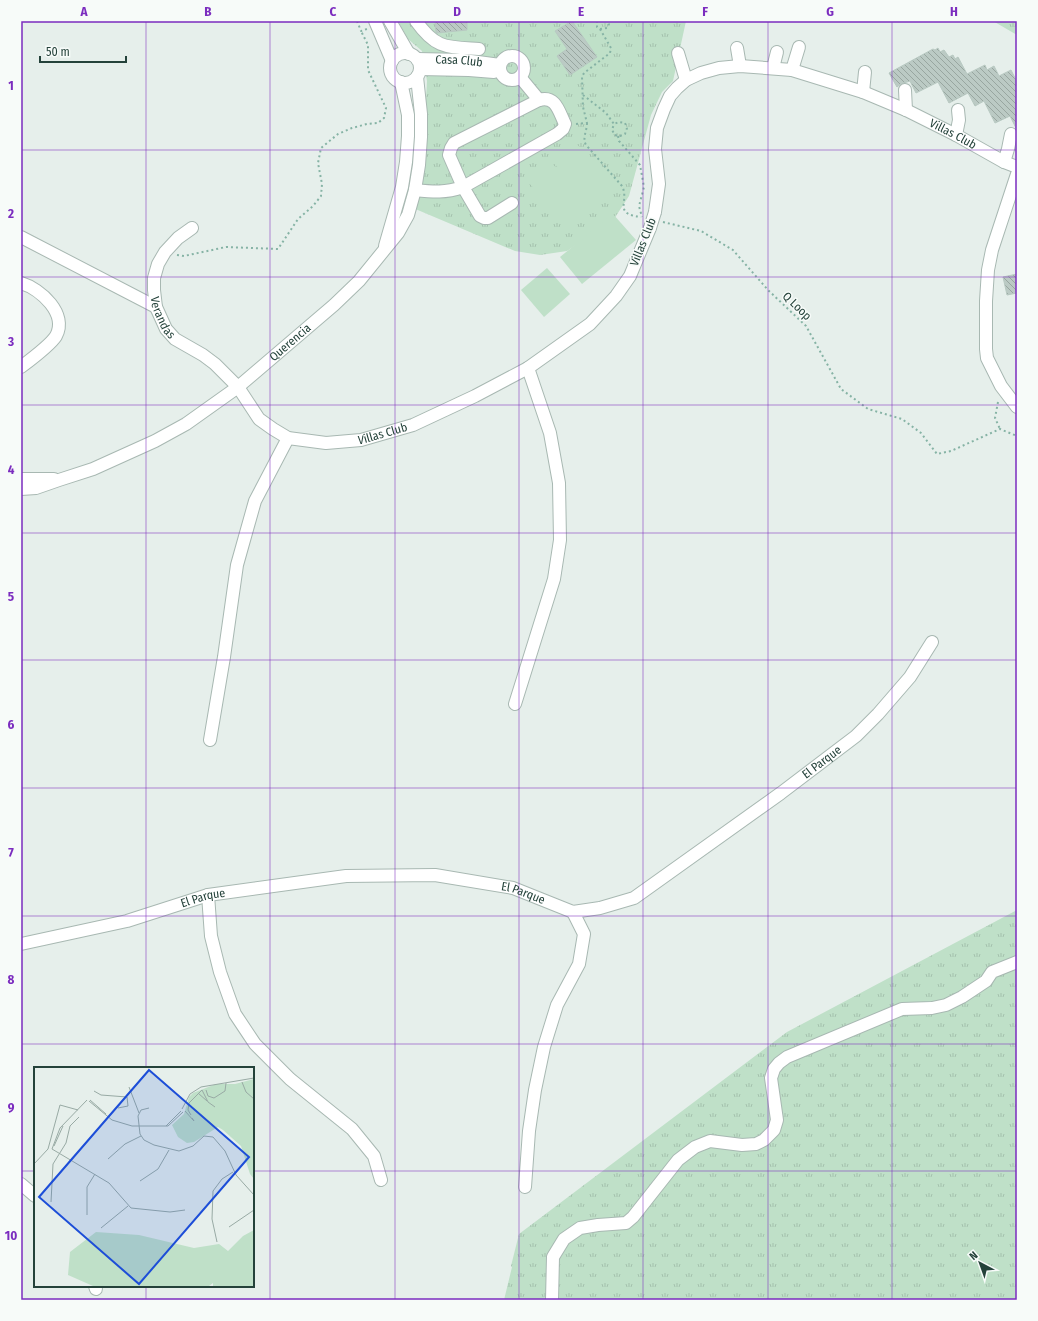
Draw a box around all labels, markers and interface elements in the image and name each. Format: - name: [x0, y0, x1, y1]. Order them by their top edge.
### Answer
- text: A: [79, 4, 88, 19]
- text: B: [204, 4, 212, 19]
- text: C: [330, 4, 337, 19]
- text: D: [453, 4, 461, 19]
- text: E: [578, 4, 584, 19]
- text: F: [702, 4, 708, 19]
- text: G: [826, 4, 834, 19]
- text: H: [950, 4, 958, 19]
- scale bar: [40, 38, 126, 64]
- text: 50 m: [46, 45, 70, 59]
- street label: Casa Club: [435, 52, 483, 70]
- text: 1: [8, 78, 14, 93]
- street label: Villas Club: [927, 116, 979, 152]
- text: 2: [7, 206, 14, 221]
- street label: Villas Club: [627, 216, 659, 268]
- street label: Q Loop: [780, 289, 814, 323]
- street label: Verandas: [148, 296, 178, 342]
- street label: Querencia: [267, 321, 314, 364]
- text: 3: [7, 334, 14, 349]
- street label: Villas Club: [357, 420, 409, 447]
- text: 4: [8, 462, 15, 477]
- text: 5: [8, 589, 14, 604]
- text: 6: [8, 717, 15, 732]
- street label: El Parque: [799, 743, 844, 781]
- text: 7: [8, 845, 14, 860]
- street label: El Parque: [500, 879, 547, 907]
- street label: El Parque: [179, 886, 226, 910]
- text: 8: [8, 972, 15, 987]
- inset map: [34, 1067, 254, 1287]
- text: 9: [8, 1100, 15, 1115]
- text: 10: [5, 1228, 17, 1243]
- north arrow: [960, 1243, 1000, 1283]
- text: N: [967, 1249, 981, 1263]

